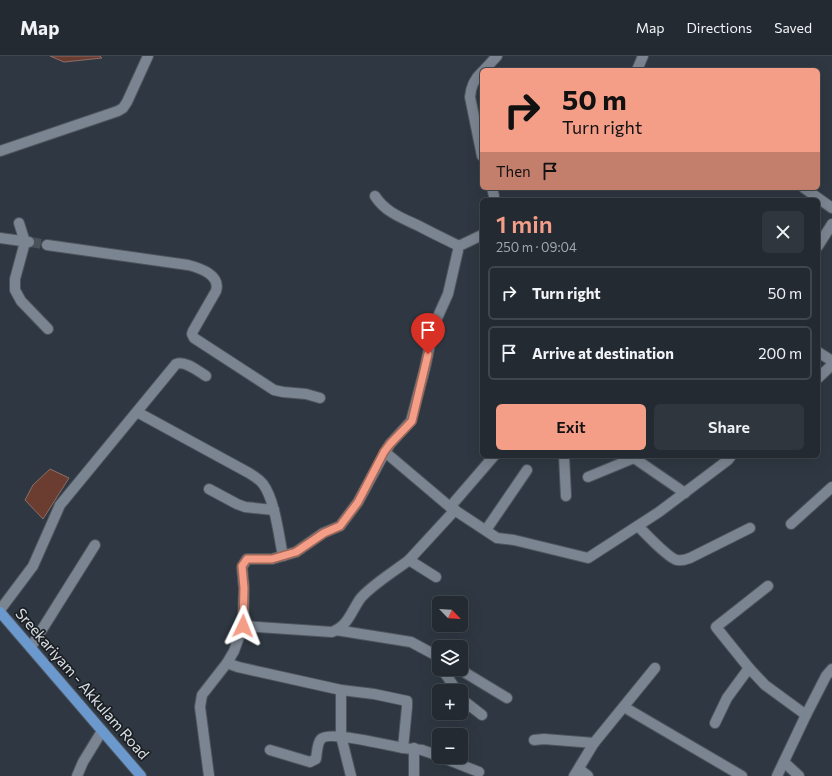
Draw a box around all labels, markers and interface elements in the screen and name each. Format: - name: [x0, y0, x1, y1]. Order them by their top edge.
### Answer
- text: Map: [20, 16, 59, 39]
- text: Map: [636, 19, 665, 36]
- text: Directions: [687, 19, 752, 36]
- text: Saved: [774, 19, 812, 36]
- text: 50 m: [562, 82, 627, 116]
- icon: right: [496, 84, 548, 136]
- text: Turn right: [562, 116, 642, 138]
- icon: arrive: [539, 160, 561, 182]
- text: Then: [496, 162, 531, 180]
- text: 1 min: [496, 209, 553, 238]
- button: close: [762, 211, 804, 253]
- text: 250 m · 09:04: [496, 239, 577, 255]
- icon: right: [498, 282, 520, 304]
- text: Turn right: [532, 284, 601, 302]
- text: 50 m: [768, 284, 802, 302]
- pin: [411, 313, 445, 354]
- icon: arrive: [417, 319, 439, 341]
- icon: arrive: [498, 342, 520, 364]
- text: Arrive at destination: [532, 344, 674, 362]
- text: 200 m: [758, 344, 802, 362]
- button: Exit: [496, 404, 646, 450]
- button: Share: [654, 404, 804, 450]
- north arrow: [432, 596, 468, 632]
- map controls: [432, 596, 468, 764]
- street label: Sreekariyam - Akkulam Road: [12, 604, 153, 763]
- position arrow: [222, 605, 264, 647]
- button: layers: [432, 640, 468, 676]
- button: +: [432, 684, 468, 720]
- button: −: [432, 728, 468, 764]

